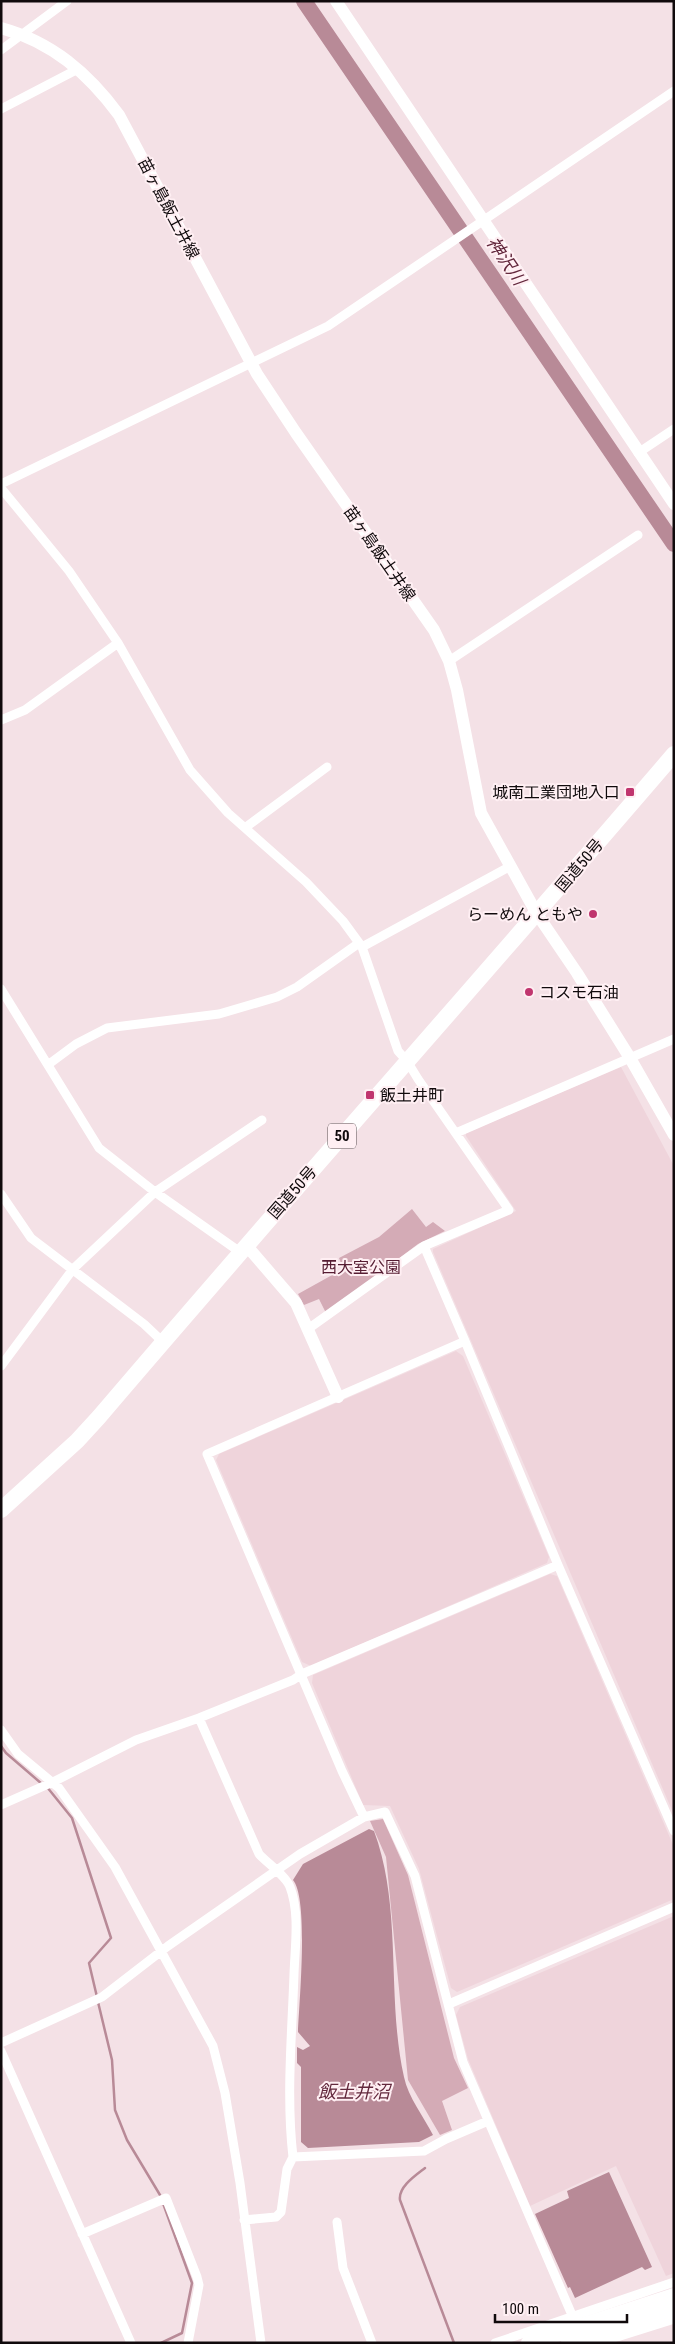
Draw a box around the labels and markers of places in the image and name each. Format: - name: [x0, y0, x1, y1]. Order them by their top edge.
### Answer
- place label: 城南工業団地入口: [492, 783, 620, 802]
- marker: 城南工業団地入口: [624, 786, 636, 798]
- place label: らーめん ともや: [467, 905, 583, 924]
- marker: らーめん ともや: [587, 908, 599, 920]
- place label: コスモ石油: [539, 983, 619, 1002]
- marker: コスモ石油: [523, 986, 535, 998]
- place label: 飯土井町: [380, 1086, 444, 1105]
- marker: 飯土井町: [364, 1089, 376, 1101]

